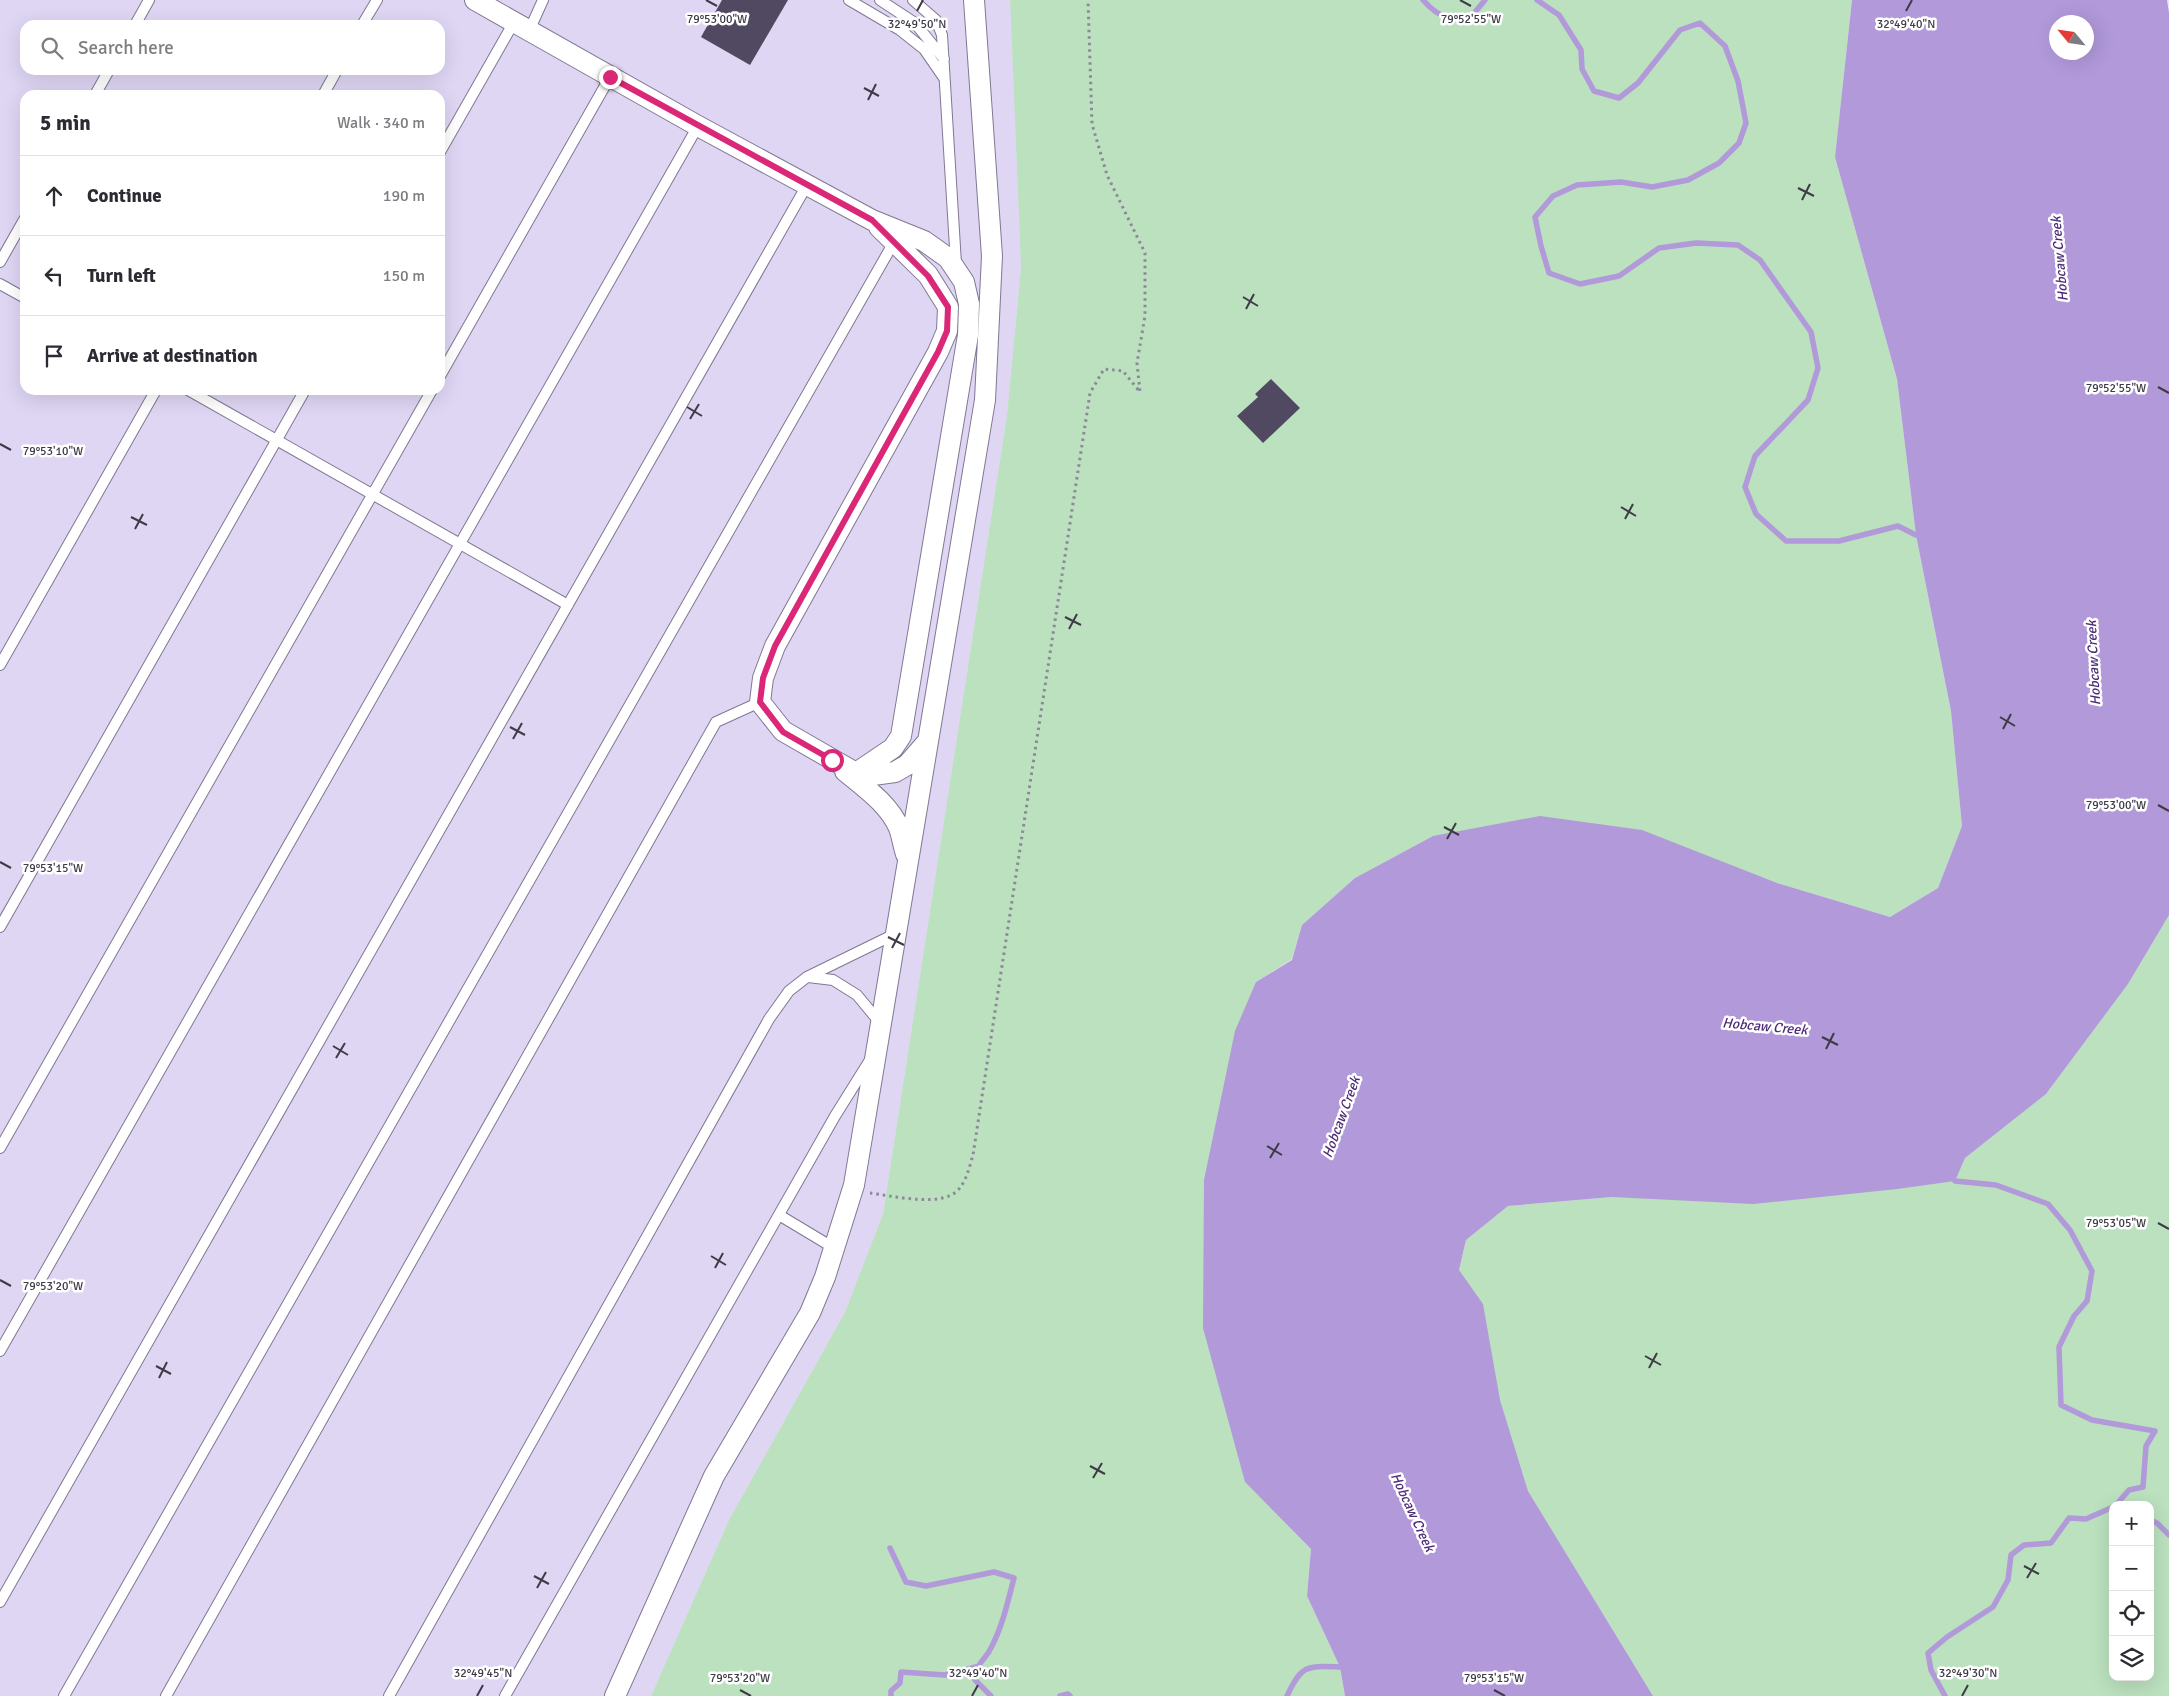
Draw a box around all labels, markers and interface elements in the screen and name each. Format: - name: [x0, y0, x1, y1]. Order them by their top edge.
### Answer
- text: 79°53'00"W: [687, 12, 747, 27]
- text: 79°52'55"W: [1441, 12, 1501, 27]
- north arrow: [2049, 15, 2094, 60]
- text: 32°49'50"N: [888, 17, 946, 32]
- text: 32°49'40"N: [1877, 17, 1935, 32]
- search box: [20, 20, 445, 75]
- icon: search: [38, 34, 66, 62]
- text: Search here: [78, 36, 174, 60]
- route end: [599, 66, 622, 89]
- text: 5 min: [40, 110, 91, 136]
- text: Walk · 340 m: [337, 113, 425, 133]
- icon: ahead: [40, 182, 68, 210]
- text: Continue: [87, 184, 162, 208]
- text: 190 m: [383, 186, 425, 206]
- water label: Hobcaw Creek: [2047, 214, 2072, 302]
- icon: left: [40, 262, 68, 290]
- text: Turn left: [87, 264, 156, 288]
- text: 150 m: [383, 266, 425, 286]
- icon: arrive: [40, 342, 68, 370]
- text: Arrive at destination: [87, 344, 258, 368]
- text: 79°52'55"W: [2086, 381, 2146, 396]
- text: 79°53'10"W: [23, 444, 83, 459]
- water label: Hobcaw Creek: [2083, 618, 2104, 706]
- route start: [821, 749, 844, 772]
- text: 79°53'00"W: [2086, 798, 2146, 813]
- text: 79°53'15"W: [23, 861, 83, 876]
- water label: Hobcaw Creek: [1722, 1014, 1810, 1039]
- water label: Hobcaw Creek: [1319, 1072, 1365, 1160]
- text: 79°53'05"W: [2086, 1216, 2146, 1231]
- text: 79°53'20"W: [23, 1279, 83, 1294]
- water label: Hobcaw Creek: [1387, 1470, 1439, 1556]
- map controls: [2109, 1501, 2154, 1681]
- button: +: [2109, 1501, 2154, 1546]
- button: −: [2109, 1546, 2154, 1591]
- button: locate: [2109, 1591, 2154, 1636]
- button: layers: [2109, 1636, 2154, 1681]
- text: 32°49'45"N: [454, 1666, 512, 1681]
- text: 32°49'40"N: [949, 1666, 1007, 1681]
- text: 32°49'30"N: [1939, 1666, 1997, 1681]
- text: 79°53'20"W: [710, 1671, 770, 1686]
- text: 79°53'15"W: [1464, 1671, 1524, 1686]

